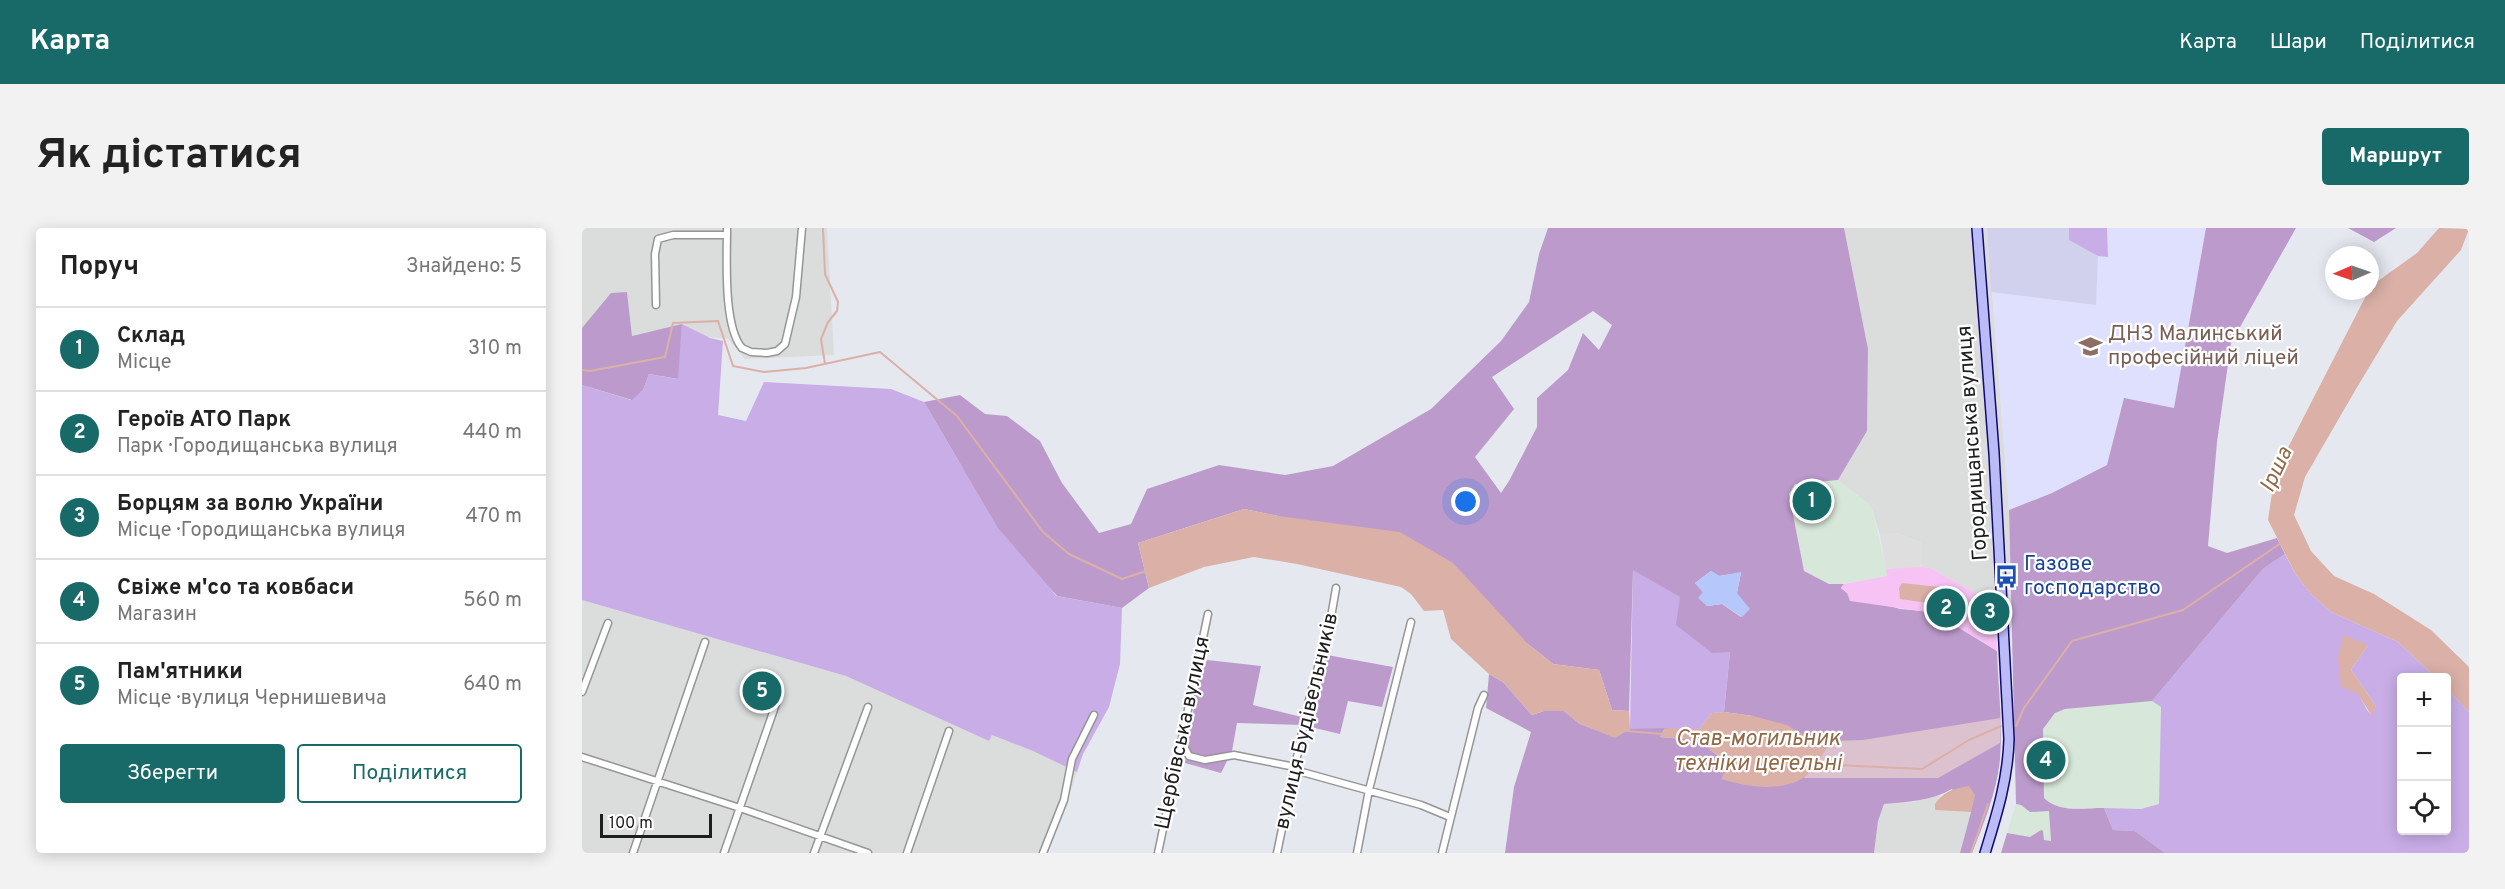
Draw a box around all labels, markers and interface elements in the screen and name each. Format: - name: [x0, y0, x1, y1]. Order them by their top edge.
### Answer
- text: Карта: [30, 24, 110, 60]
- text: Карта: [2179, 29, 2237, 56]
- text: Шари: [2270, 29, 2327, 56]
- text: Поділитися: [2360, 29, 2475, 56]
- button: Маршрут: [2322, 128, 2469, 185]
- text: Як дістатися: [36, 130, 302, 183]
- north arrow: [2325, 246, 2379, 300]
- text: Поруч: [60, 251, 139, 284]
- text: Знайдено: 5: [406, 254, 522, 280]
- place label: ДНЗ Малинський професійний ліцей: [2108, 321, 2299, 372]
- text: Склад: [117, 323, 185, 350]
- street label: Городищанська вулиця: [1951, 324, 1995, 562]
- school or university icon: ДНЗ Малинський професійний ліцей: [2077, 333, 2103, 359]
- text: 1: [76, 336, 84, 362]
- text: 310 m: [468, 336, 522, 362]
- text: Місце: [117, 350, 171, 376]
- text: Героїв АТО Парк: [117, 407, 291, 434]
- text: 2: [73, 420, 86, 446]
- text: 440 m: [463, 420, 522, 446]
- text: Парк · Городищанська вулиця: [117, 434, 398, 460]
- water label: Ірша: [2255, 442, 2299, 497]
- pin: 1: [1792, 478, 1832, 524]
- your location: [1451, 487, 1480, 516]
- text: Борцям за волю України: [117, 491, 383, 518]
- text: 3: [74, 504, 86, 530]
- text: 470 m: [465, 504, 522, 530]
- text: Місце · Городищанська вулиця: [117, 518, 405, 544]
- place label: Газове господарство: [2024, 551, 2161, 602]
- bus stop icon: Газове господарство: [1993, 563, 2019, 589]
- text: Свіже м'со та ковбаси: [117, 575, 354, 602]
- pin: 2: [1926, 586, 1966, 631]
- text: 4: [73, 588, 86, 614]
- text: 560 m: [463, 588, 522, 614]
- pin: 3: [1970, 590, 2010, 634]
- text: Магазин: [117, 602, 197, 628]
- street label: вулиця Будівельників: [1269, 610, 1345, 832]
- street label: Щербівська вулиця: [1149, 634, 1217, 832]
- text: Пам'ятники: [117, 659, 243, 686]
- pin: 5: [742, 668, 782, 714]
- text: 5: [73, 672, 86, 698]
- text: 640 m: [463, 672, 522, 698]
- map controls: [2397, 673, 2451, 835]
- button: +: [2397, 673, 2451, 727]
- text: Місце · вулиця Чернишевича: [117, 686, 386, 712]
- water label: Став-могильник техніки цегельні: [1675, 726, 1843, 778]
- button: −: [2397, 727, 2451, 781]
- pin: 4: [2026, 738, 2066, 782]
- button: Зберегти: [60, 744, 285, 803]
- button: Поділитися: [297, 744, 522, 803]
- button: locate: [2397, 781, 2451, 835]
- scale bar: [600, 811, 712, 838]
- text: 100 m: [609, 814, 653, 834]

